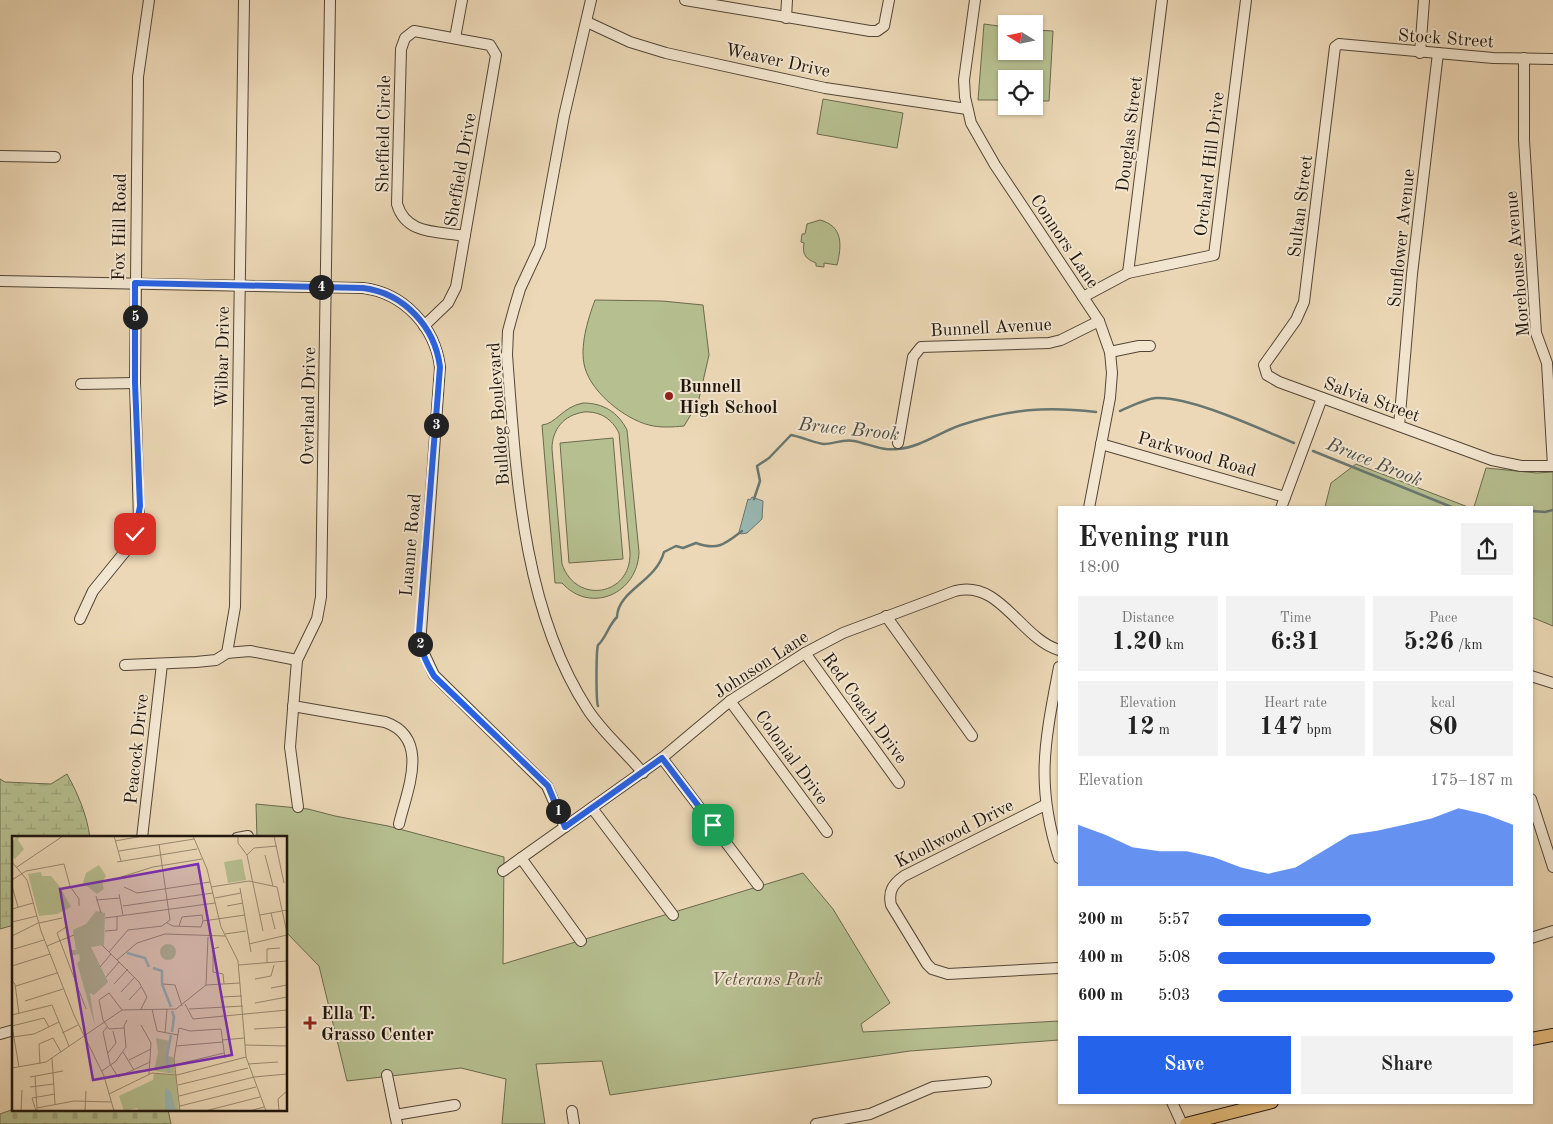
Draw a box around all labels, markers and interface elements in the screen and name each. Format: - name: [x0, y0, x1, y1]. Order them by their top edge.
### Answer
- north arrow: [998, 15, 1042, 60]
- map controls: [998, 15, 1043, 115]
- street label: Stock Street: [1397, 27, 1495, 51]
- street label: Weaver Drive: [724, 41, 832, 81]
- button: locate: [998, 70, 1043, 115]
- street label: Sheffield Circle: [374, 75, 394, 193]
- street label: Douglas Street: [1114, 75, 1146, 193]
- street label: Orchard Hill Drive: [1192, 91, 1228, 237]
- street label: Sheffield Drive: [442, 112, 480, 229]
- street label: Sultan Street: [1286, 154, 1316, 258]
- street label: Sunflower Avenue: [1386, 168, 1418, 308]
- street label: Fox Hill Road: [110, 173, 130, 281]
- street label: Morehouse Avenue: [1503, 190, 1533, 338]
- street label: Connors Lane: [1026, 192, 1102, 292]
- pin: 4: [308, 274, 334, 300]
- text: 4: [317, 280, 326, 294]
- pin: 5: [122, 304, 148, 330]
- street label: Wilbar Drive: [213, 306, 233, 408]
- text: 5: [131, 310, 140, 324]
- street label: Bunnell Avenue: [930, 316, 1052, 340]
- street label: Bulldog Boulevard: [485, 342, 513, 486]
- street label: Overland Drive: [299, 347, 319, 465]
- street label: Salvia Street: [1321, 374, 1422, 426]
- place label: Bunnell High School: [679, 378, 778, 417]
- marker: Bunnell High School: [663, 390, 675, 402]
- pin: 3: [424, 412, 448, 438]
- water label: Bruce Brook: [796, 416, 900, 445]
- text: 3: [432, 418, 441, 432]
- street label: Parkwood Road: [1135, 429, 1258, 481]
- water label: Bruce Brook: [1323, 435, 1425, 491]
- street label: Luanne Road: [398, 493, 424, 597]
- pin: [114, 513, 156, 555]
- icon: check: [121, 520, 149, 548]
- button: share: [1461, 523, 1513, 575]
- text: Evening run: [1078, 525, 1230, 553]
- text: 18:00: [1078, 560, 1120, 576]
- text: Distance: [1121, 611, 1174, 625]
- text: Time: [1280, 611, 1311, 625]
- text: Pace: [1429, 611, 1457, 625]
- street label: Johnson Lane: [711, 628, 812, 702]
- text: 1.20: [1111, 630, 1162, 655]
- text: 6:31: [1270, 630, 1321, 655]
- text: 5:26: [1404, 630, 1454, 655]
- pin: 2: [408, 632, 432, 656]
- text: 2: [416, 637, 425, 651]
- text: km: [1162, 638, 1184, 652]
- text: /km: [1454, 638, 1483, 652]
- street label: Red Coach Drive: [818, 650, 910, 767]
- street label: Peacock Drive: [122, 693, 152, 805]
- text: Elevation: [1119, 696, 1176, 710]
- text: Heart rate: [1264, 696, 1327, 710]
- text: kcal: [1431, 696, 1455, 710]
- street label: Colonial Drive: [751, 707, 831, 808]
- text: 12: [1126, 715, 1155, 740]
- text: 147: [1259, 715, 1303, 740]
- text: 80: [1429, 715, 1458, 740]
- text: m: [1155, 723, 1170, 737]
- text: bpm: [1303, 723, 1332, 737]
- text: Elevation: [1078, 773, 1143, 789]
- text: 175–187 m: [1430, 773, 1513, 789]
- street label: Knollwood Drive: [892, 796, 1017, 872]
- pin: 1: [546, 798, 570, 824]
- text: 1: [554, 804, 563, 818]
- pin: [692, 804, 734, 846]
- icon: arrive: [699, 811, 727, 839]
- inset map: [12, 836, 288, 1112]
- text: 200 m: [1078, 912, 1123, 928]
- text: 5:57: [1158, 912, 1190, 928]
- text: 400 m: [1078, 950, 1123, 966]
- text: 5:08: [1158, 950, 1190, 966]
- park label: Veterans Park: [711, 971, 823, 989]
- text: 600 m: [1078, 988, 1123, 1004]
- text: 5:03: [1158, 988, 1190, 1004]
- place label: Ella T. Grasso Center: [321, 1005, 434, 1044]
- marker: Ella T. Grasso Center: [303, 1016, 317, 1030]
- button: Save: [1078, 1036, 1291, 1094]
- button: Share: [1301, 1036, 1513, 1094]

